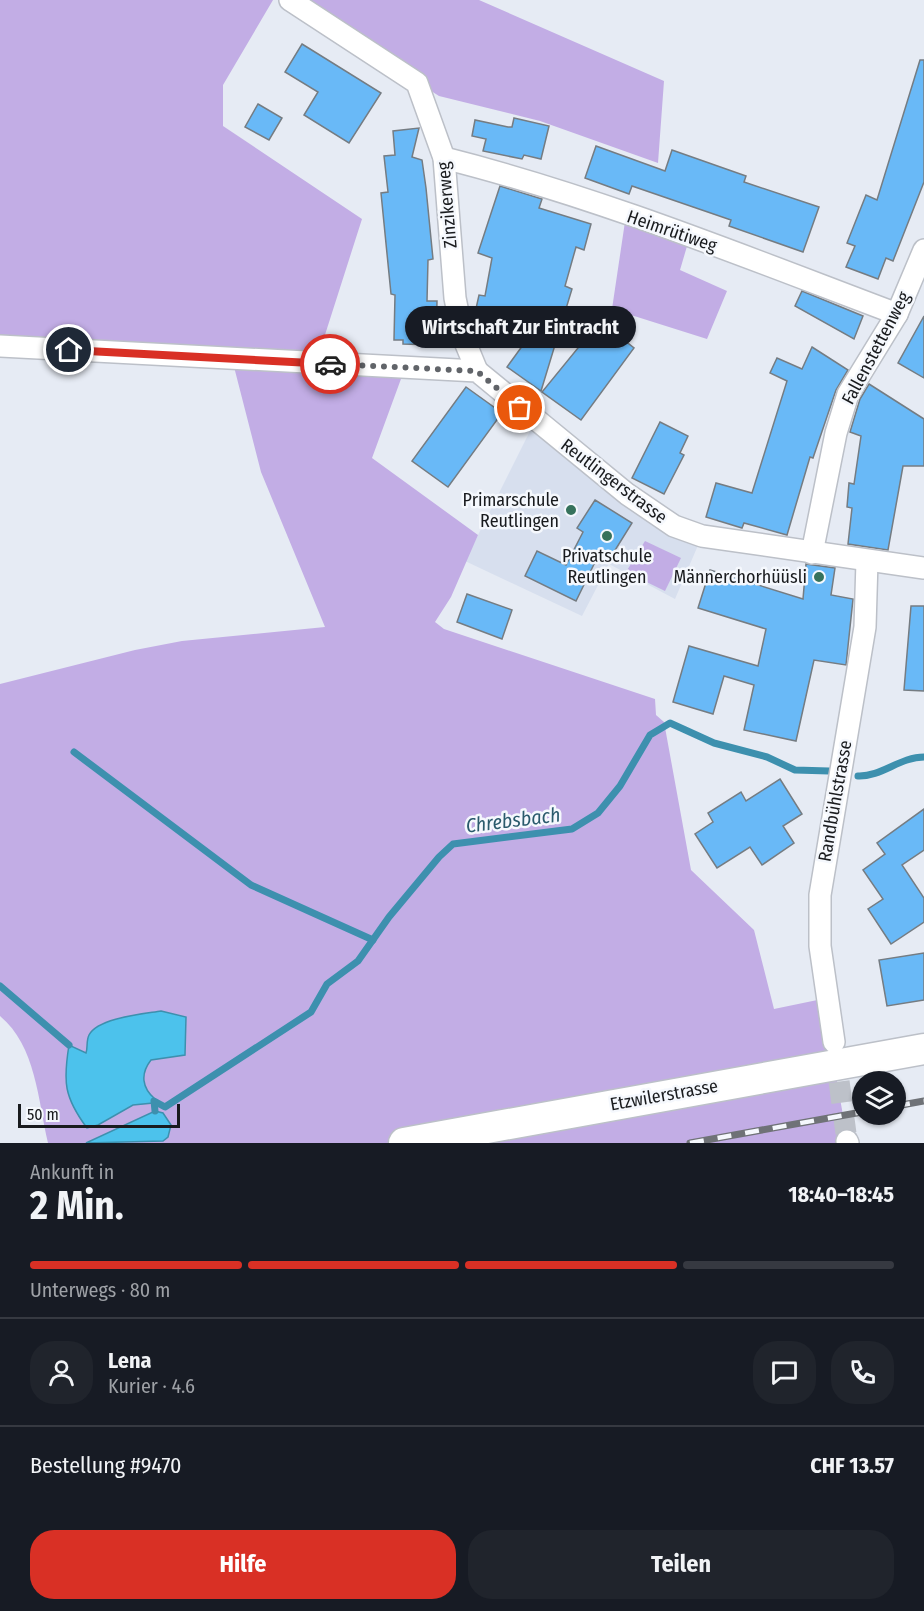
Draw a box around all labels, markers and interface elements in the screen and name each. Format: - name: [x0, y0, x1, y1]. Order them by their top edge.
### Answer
- street label: Zinzikerweg: [432, 160, 462, 249]
- street label: Heimrütiweg: [624, 205, 720, 257]
- street label: Fallenstettenweg: [837, 287, 915, 408]
- callout: Wirtschaft Zur Eintracht: [404, 306, 636, 348]
- text: Wirtschaft Zur Eintracht: [422, 315, 619, 339]
- pin: [43, 324, 94, 375]
- icon: home: [52, 333, 85, 366]
- courier: [300, 334, 360, 394]
- icon: car: [314, 348, 347, 381]
- pin: [494, 382, 545, 433]
- icon: bag: [503, 391, 536, 424]
- street label: Reutlingerstrasse: [556, 434, 672, 528]
- place label: Primarschule Reutlingen: [463, 489, 559, 532]
- marker: Primarschule Reutlingen: [564, 503, 578, 517]
- marker: Privatschule Reutlingen: [600, 529, 614, 543]
- place label: Privatschule Reutlingen: [562, 545, 652, 588]
- place label: Männerchorhüüsli: [674, 566, 807, 588]
- marker: Männerchorhüüsli: [812, 570, 826, 584]
- street label: Randbühlstrasse: [813, 738, 857, 863]
- water label: Chrebsbach: [464, 802, 562, 838]
- map controls: [852, 1071, 906, 1125]
- button: layers: [852, 1071, 906, 1125]
- street label: Etzwilerstrasse: [608, 1075, 720, 1115]
- scale bar: [18, 1101, 180, 1128]
- text: 50 m: [27, 1105, 59, 1124]
- text: Ankunft in: [30, 1160, 114, 1184]
- text: 18:40–18:45: [788, 1181, 894, 1208]
- text: 2 Min.: [30, 1183, 124, 1229]
- text: Unterwegs · 80 m: [30, 1278, 170, 1302]
- button: person: [30, 1341, 93, 1404]
- button: chat: [753, 1341, 816, 1404]
- button: phone: [831, 1341, 894, 1404]
- text: Lena: [108, 1347, 151, 1374]
- text: Kurier · 4.6: [108, 1374, 195, 1398]
- text: Bestellung #9470: [30, 1452, 182, 1479]
- text: CHF 13.57: [810, 1452, 894, 1479]
- button: Hilfe: [30, 1530, 456, 1599]
- button: Teilen: [468, 1530, 894, 1599]

